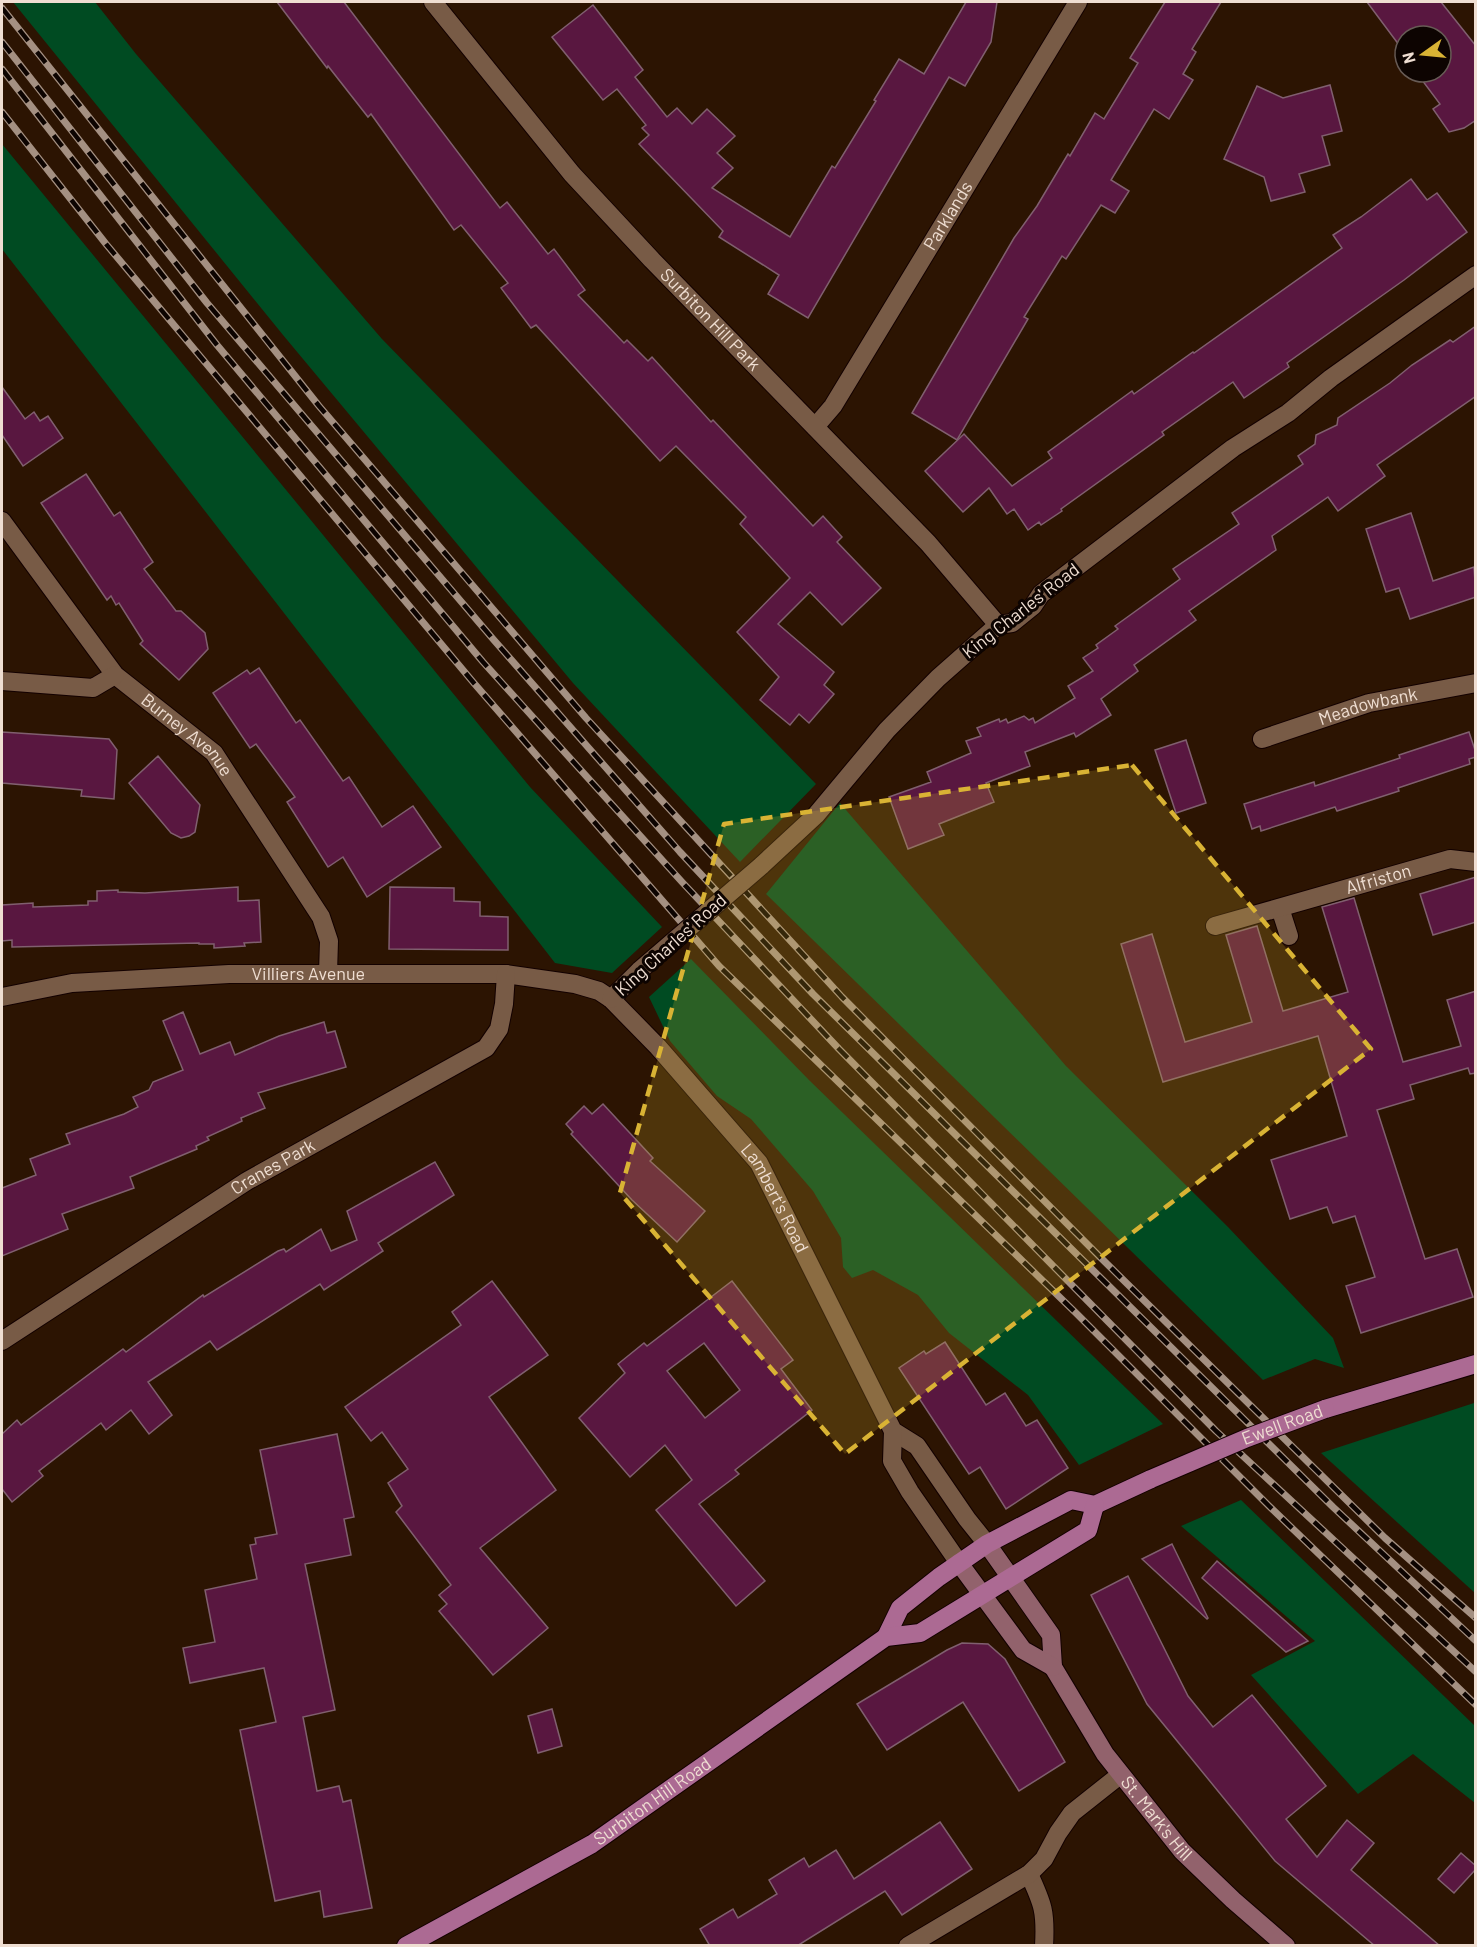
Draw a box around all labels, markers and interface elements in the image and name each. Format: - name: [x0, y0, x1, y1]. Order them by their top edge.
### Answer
- north arrow: [1393, 24, 1453, 84]
- text: N: [1397, 50, 1419, 66]
- street label: Parklands: [918, 177, 977, 254]
- street label: Surbiton Hill Park: [656, 263, 766, 375]
- street label: King Charles' Road: [958, 558, 1083, 663]
- street label: Meadowbank: [1315, 682, 1419, 729]
- street label: Burney Avenue: [137, 688, 238, 780]
- street label: Alfriston: [1343, 859, 1413, 898]
- street label: King Charles' Road: [610, 888, 731, 1000]
- street label: Villiers Avenue: [251, 962, 365, 984]
- street label: Cranes Park: [226, 1134, 318, 1199]
- street label: Lambert's Road: [737, 1138, 814, 1256]
- street label: Ewell Road: [1238, 1399, 1326, 1449]
- street label: Surbiton Hill Road: [589, 1752, 715, 1850]
- street label: St. Mark's Hill: [1117, 1771, 1197, 1865]

